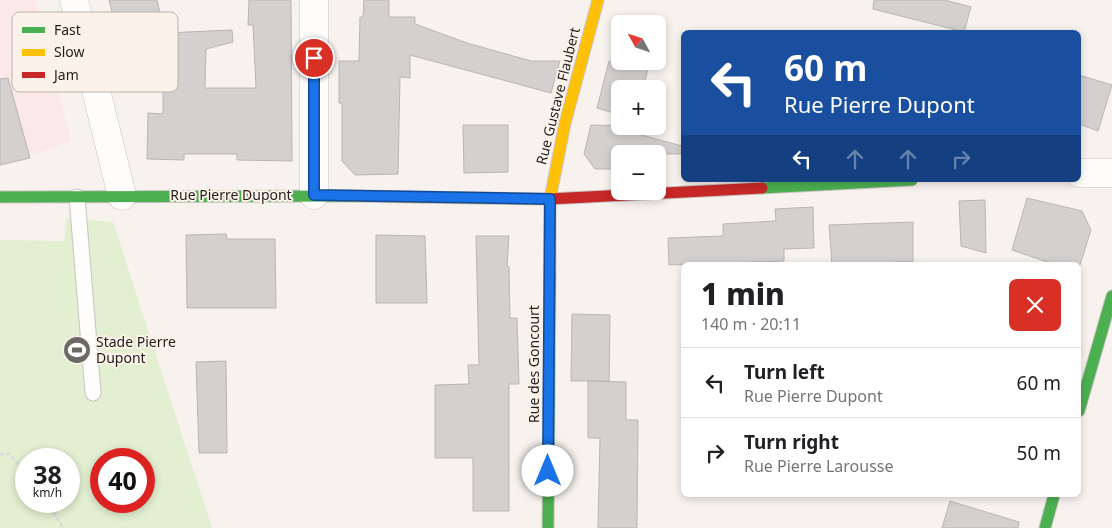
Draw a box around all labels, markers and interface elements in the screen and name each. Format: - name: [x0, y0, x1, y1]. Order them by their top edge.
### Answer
- legend: [12, 12, 178, 92]
- north arrow: [611, 15, 666, 70]
- map controls: [611, 15, 666, 200]
- text: Fast: [54, 20, 81, 39]
- street label: Rue Gustave Flaubert: [531, 25, 584, 166]
- pin: [293, 37, 335, 79]
- text: Slow: [54, 42, 85, 61]
- icon: arrive: [300, 44, 328, 72]
- text: 60 m: [784, 44, 867, 91]
- icon: left: [701, 50, 766, 115]
- text: Jam: [52, 65, 79, 84]
- button: +: [611, 80, 666, 135]
- text: Rue Pierre Dupont: [784, 89, 975, 119]
- button: −: [611, 145, 666, 200]
- icon: left: [788, 145, 816, 173]
- icon: ahead: [841, 145, 869, 173]
- icon: ahead: [894, 145, 922, 173]
- icon: right: [947, 145, 975, 173]
- street label: Rue Pierre Dupont: [170, 185, 292, 204]
- text: 1 min: [701, 273, 785, 314]
- button: close: [1009, 279, 1061, 331]
- street label: Rue des Goncourt: [524, 305, 543, 423]
- text: 140 m · 20:11: [701, 313, 801, 335]
- place label: Stade Pierre Dupont: [96, 332, 176, 367]
- sports icon: Stade Pierre Dupont: [62, 335, 92, 365]
- text: Turn left: [744, 359, 825, 385]
- icon: left: [701, 369, 729, 397]
- text: 60 m: [1017, 370, 1061, 396]
- text: Rue Pierre Dupont: [744, 385, 883, 407]
- text: Turn right: [744, 429, 839, 455]
- icon: right: [701, 439, 729, 467]
- text: 50 m: [1017, 440, 1061, 466]
- position arrow: [521, 444, 573, 496]
- speed limit sign: 40: [90, 448, 155, 513]
- text: Rue Pierre Larousse: [744, 455, 894, 477]
- text: 38: [33, 457, 62, 491]
- text: km/h: [33, 484, 62, 501]

